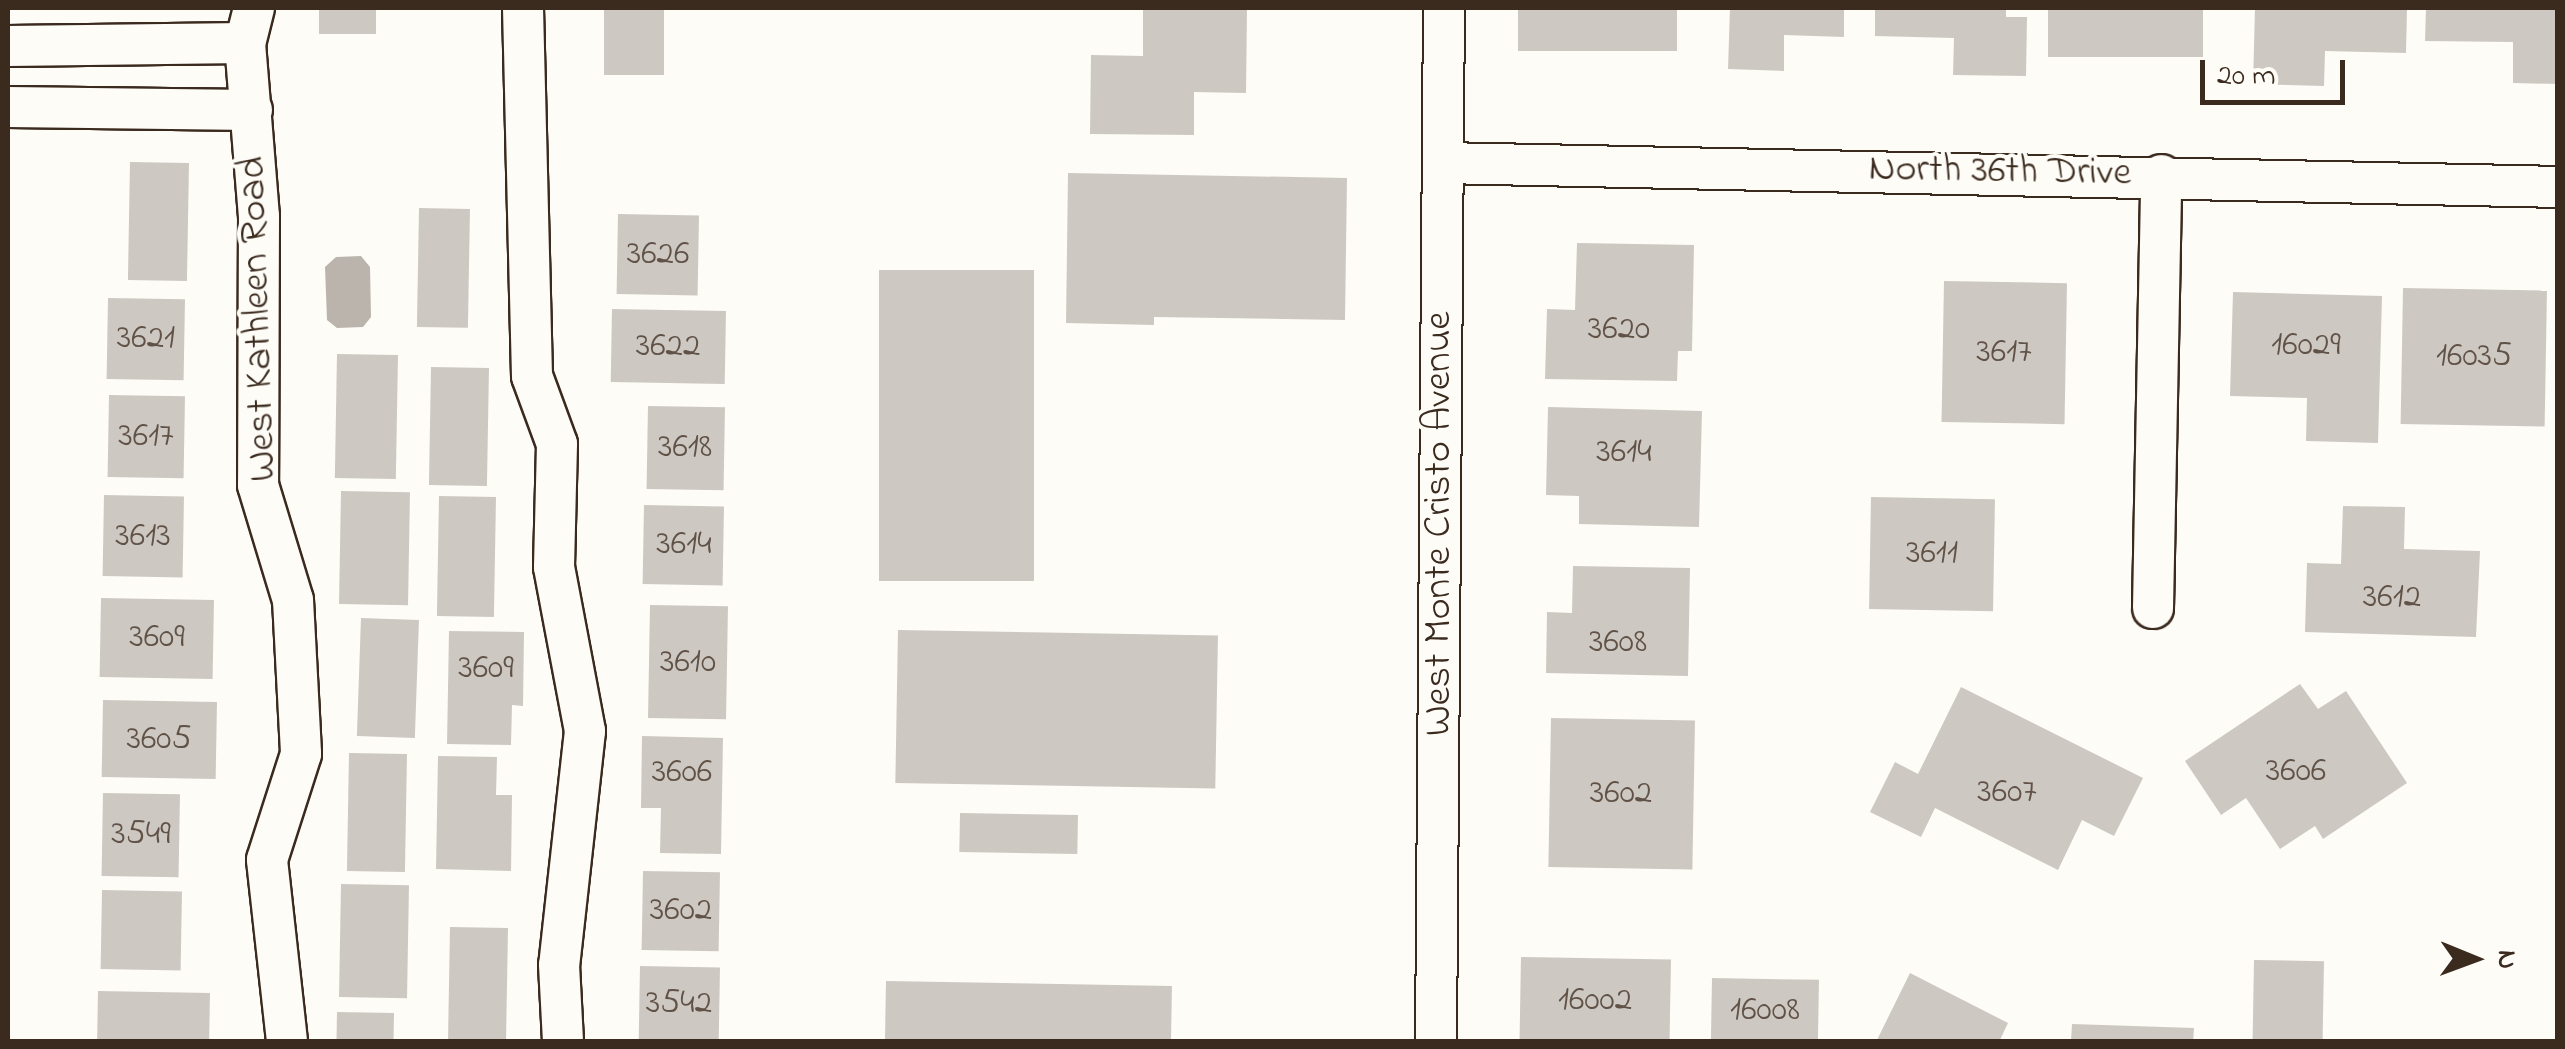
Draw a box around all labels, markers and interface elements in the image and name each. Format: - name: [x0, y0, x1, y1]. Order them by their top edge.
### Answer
- scale bar: [2205, 40, 2350, 102]
- text: 20 m: [2217, 55, 2276, 99]
- street label: North 36th Drive: [1868, 146, 2132, 198]
- street label: West Kathleen Road: [229, 156, 289, 482]
- house number: 3626: [627, 234, 689, 276]
- house number: 3620: [1588, 309, 1650, 351]
- street label: West Monte Cristo Avenue: [1416, 312, 1464, 736]
- house number: 3621: [117, 318, 175, 360]
- house number: 16029: [2271, 325, 2341, 367]
- house number: 3622: [636, 326, 700, 368]
- house number: 3617: [1976, 332, 2032, 374]
- house number: 16035: [2436, 336, 2512, 378]
- house number: 3617: [118, 416, 174, 458]
- house number: 3618: [658, 427, 712, 469]
- house number: 3614: [1596, 432, 1652, 474]
- house number: 3613: [115, 516, 171, 558]
- house number: 3614: [656, 524, 712, 566]
- house number: 3611: [1906, 533, 1958, 575]
- house number: 3612: [2363, 577, 2421, 619]
- house number: 3609: [129, 617, 185, 659]
- house number: 3608: [1589, 622, 1647, 664]
- house number: 3610: [660, 642, 716, 684]
- house number: 3609: [458, 648, 514, 690]
- house number: 3605: [127, 719, 191, 761]
- house number: 3606: [2266, 751, 2326, 793]
- house number: 3606: [652, 752, 712, 794]
- house number: 3607: [1977, 772, 2037, 814]
- house number: 3602: [1590, 773, 1652, 815]
- house number: 3549: [111, 814, 171, 856]
- house number: 3602: [650, 890, 712, 932]
- north arrow: [2425, 909, 2525, 1009]
- text: N: [2485, 950, 2526, 969]
- house number: 16002: [1558, 980, 1632, 1022]
- house number: 3542: [646, 983, 712, 1025]
- house number: 16008: [1730, 990, 1800, 1032]

